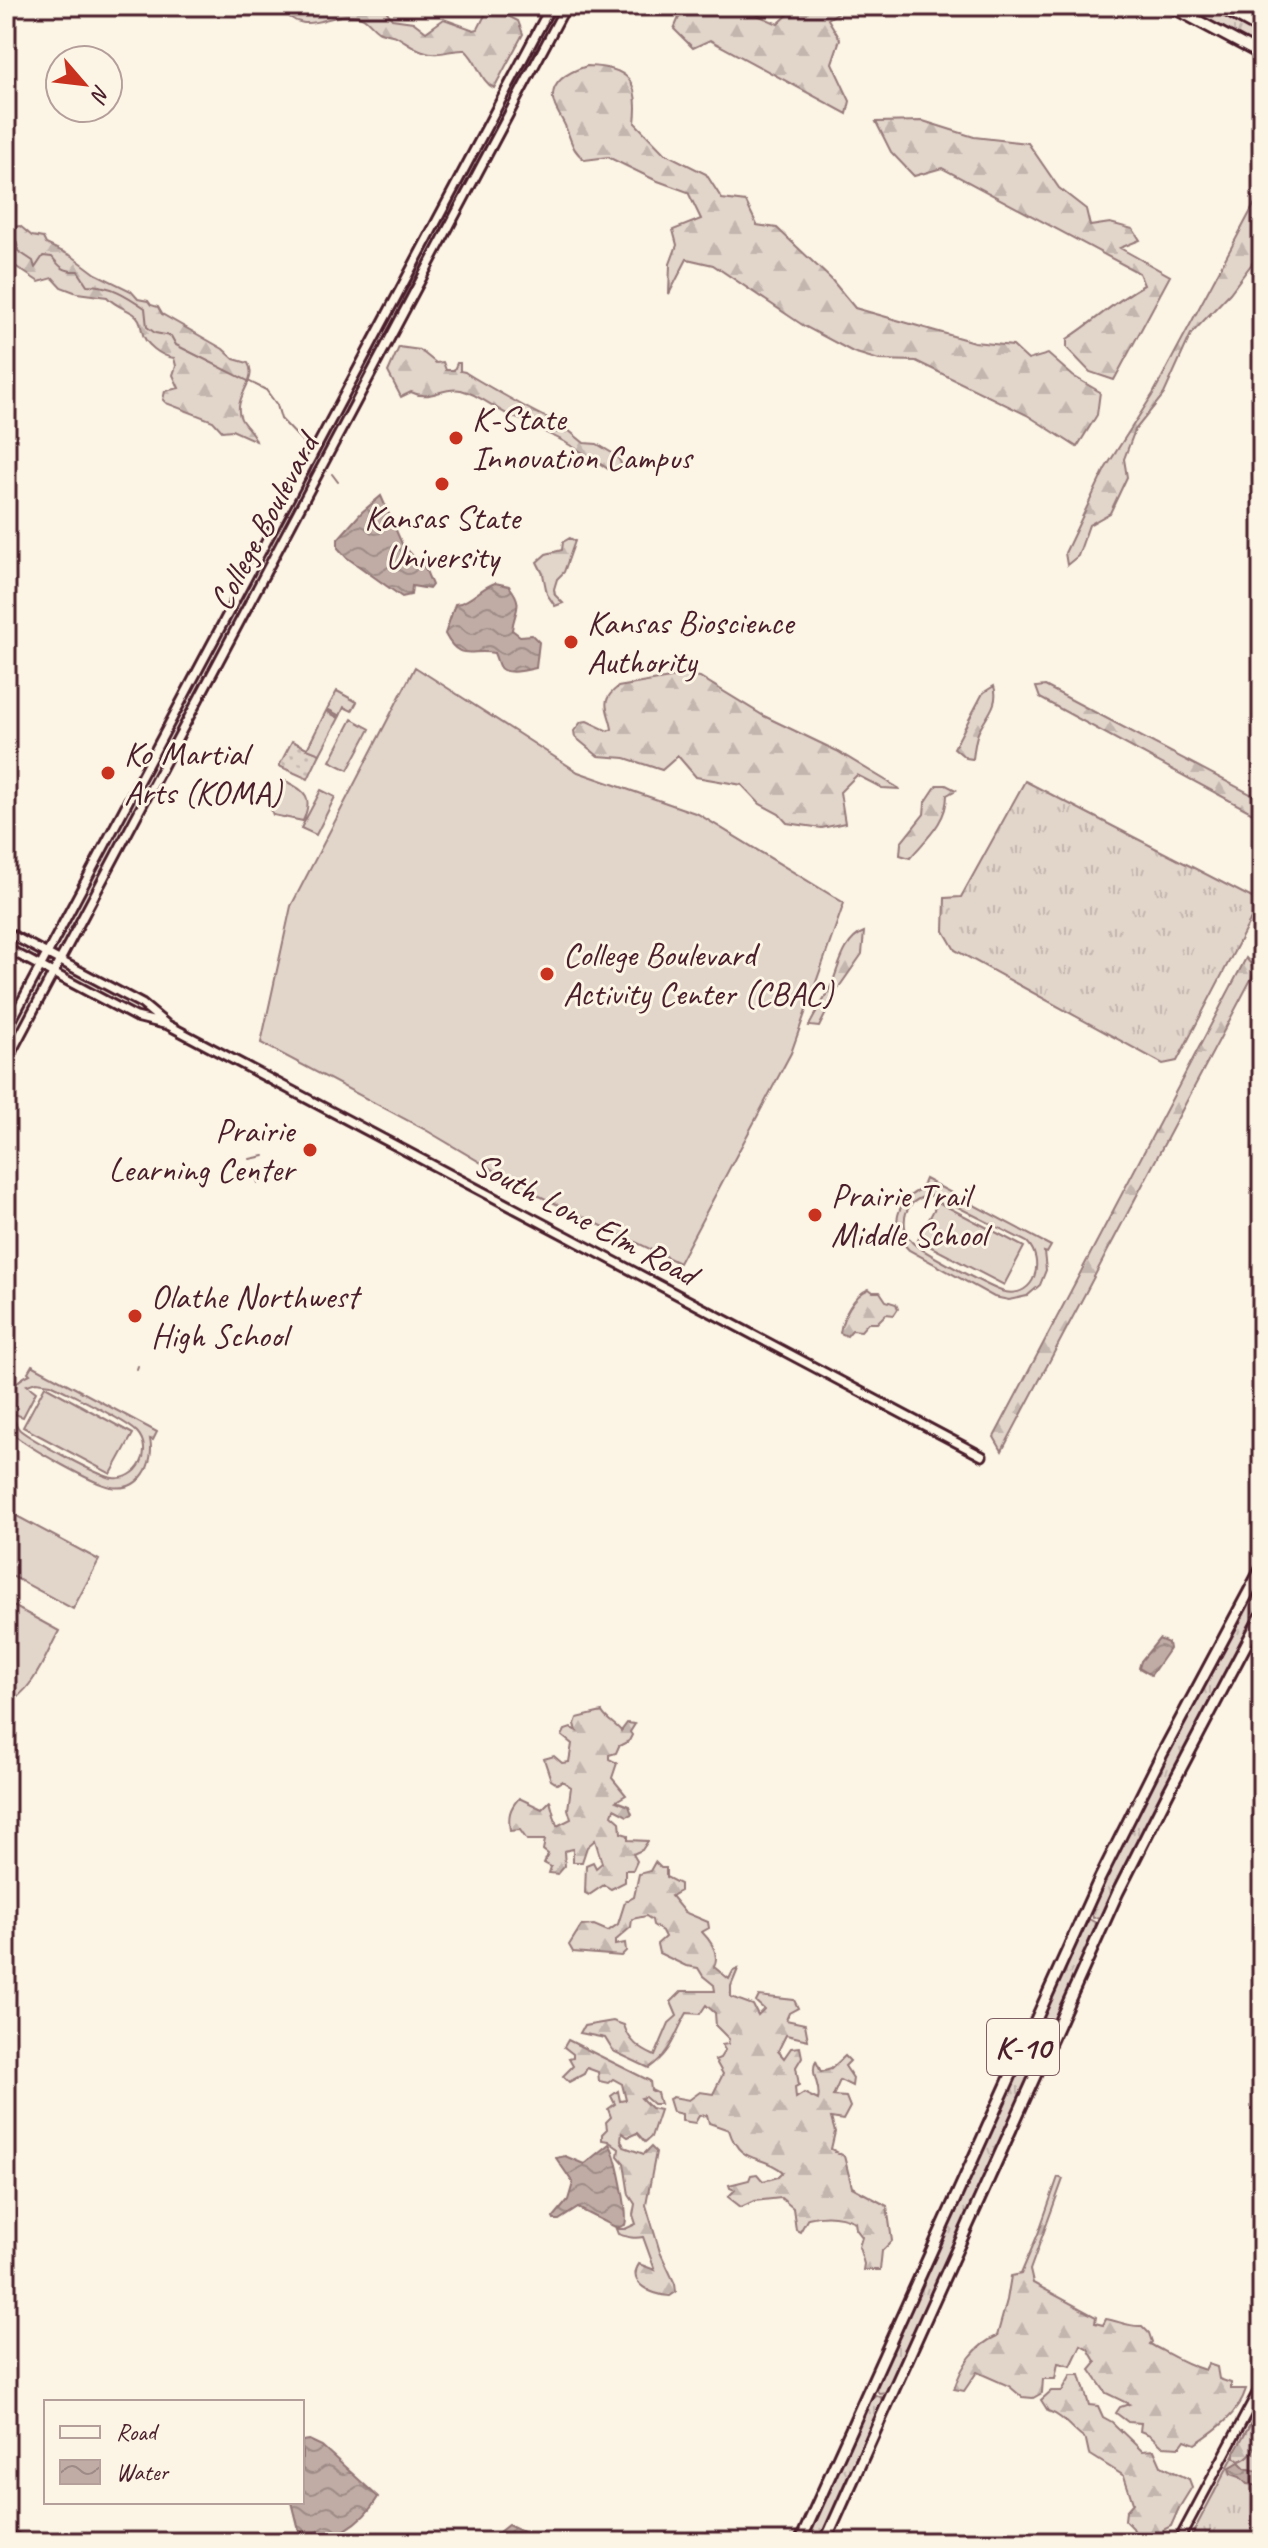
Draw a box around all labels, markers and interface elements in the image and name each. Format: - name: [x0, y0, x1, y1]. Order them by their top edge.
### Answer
- north arrow: [44, 44, 124, 124]
- text: N: [84, 80, 116, 108]
- place label: K-State Innovation Campus: [472, 397, 694, 479]
- street label: College Boulevard: [199, 423, 330, 617]
- marker: K-State Innovation Campus: [447, 429, 465, 447]
- marker: Kansas State University: [433, 475, 451, 493]
- place label: Kansas State University: [364, 496, 523, 578]
- place label: Kansas Bioscience Authority: [587, 601, 796, 683]
- marker: Kansas Bioscience Authority: [562, 633, 580, 651]
- place label: Ko Martial Arts (KOMA): [124, 732, 283, 814]
- marker: Ko Martial Arts (KOMA): [99, 764, 117, 782]
- place label: College Boulevard Activity Center (CBAC): [563, 933, 835, 1015]
- marker: College Boulevard Activity Center (CBAC): [538, 965, 556, 983]
- place label: Prairie Learning Center: [108, 1109, 298, 1191]
- marker: Prairie Learning Center: [301, 1141, 319, 1159]
- street label: South Lone Elm Road: [467, 1142, 709, 1297]
- place label: Prairie Trail Middle School: [831, 1174, 993, 1256]
- marker: Prairie Trail Middle School: [806, 1206, 824, 1224]
- place label: Olathe Northwest High School: [151, 1275, 363, 1357]
- marker: Olathe Northwest High School: [126, 1307, 144, 1325]
- road number: K-10: [987, 2019, 1059, 2075]
- legend: [44, 2400, 304, 2504]
- text: Road: [116, 2417, 160, 2447]
- text: Water: [116, 2457, 171, 2487]

